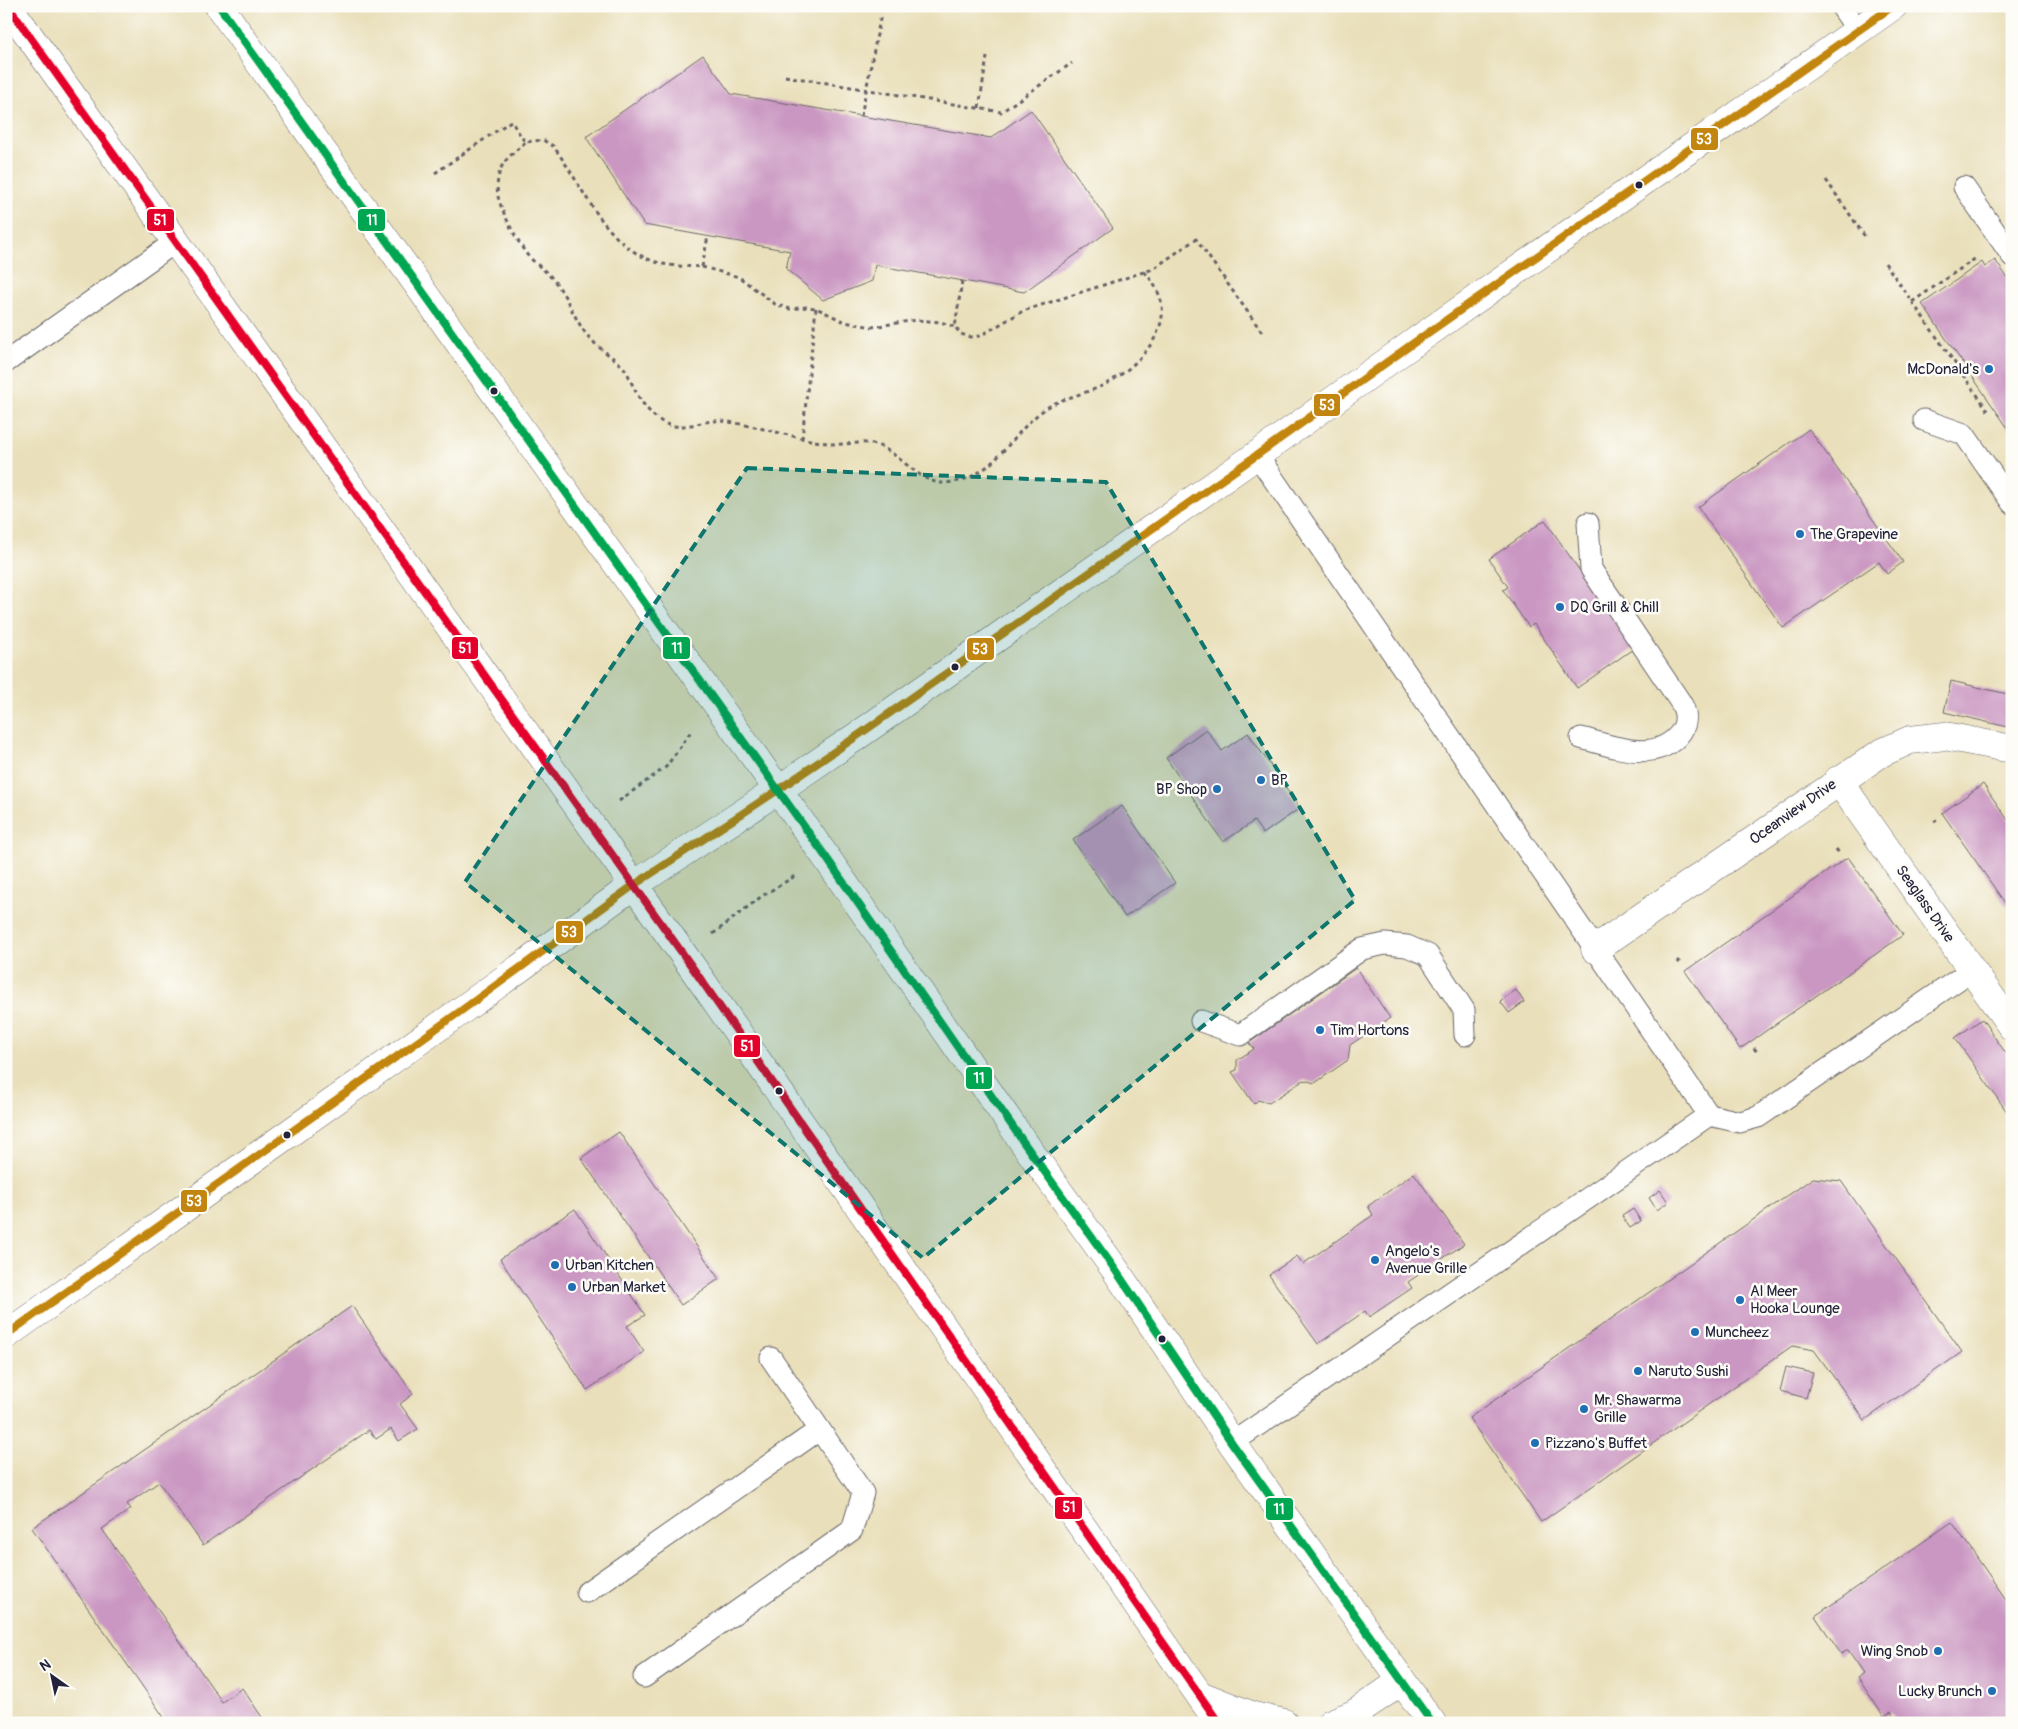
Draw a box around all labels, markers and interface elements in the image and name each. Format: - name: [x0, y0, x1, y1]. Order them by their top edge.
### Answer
- line badge: 53: [1690, 127, 1719, 151]
- text: 53: [1696, 131, 1712, 148]
- unlabelled marker: [1634, 180, 1644, 190]
- line badge: 51: [146, 208, 175, 232]
- line badge: 11: [357, 208, 386, 232]
- text: 51: [153, 212, 167, 229]
- text: 11: [367, 212, 377, 229]
- place label: McDonald's: [1907, 360, 1979, 379]
- marker: McDonald's: [1983, 363, 1995, 375]
- unlabelled marker: [489, 386, 499, 396]
- line badge: 53: [1313, 393, 1341, 417]
- text: 53: [1319, 397, 1335, 414]
- place label: The Grapevine: [1810, 525, 1899, 544]
- marker: The Grapevine: [1794, 528, 1806, 540]
- place label: DQ Grill & Chill: [1570, 598, 1659, 617]
- marker: DQ Grill & Chill: [1554, 601, 1566, 613]
- line badge: 51: [451, 636, 479, 660]
- line badge: 11: [662, 636, 691, 660]
- line badge: 53: [966, 637, 995, 661]
- text: 51: [458, 640, 472, 657]
- text: 11: [672, 640, 682, 657]
- text: 53: [972, 641, 988, 658]
- unlabelled marker: [950, 662, 960, 672]
- place label: BP: [1271, 771, 1288, 790]
- marker: BP: [1255, 774, 1267, 786]
- street label: Oceanview Drive: [1746, 775, 1841, 849]
- place label: BP Shop: [1156, 780, 1207, 799]
- marker: BP Shop: [1211, 783, 1223, 795]
- street label: Seaglass Drive: [1891, 862, 1959, 947]
- line badge: 53: [555, 920, 584, 944]
- text: 53: [561, 924, 577, 941]
- place label: Tim Hortons: [1330, 1021, 1409, 1040]
- marker: Tim Hortons: [1314, 1024, 1326, 1036]
- line badge: 51: [733, 1034, 761, 1058]
- text: 51: [740, 1038, 754, 1055]
- line badge: 11: [965, 1066, 993, 1090]
- text: 11: [974, 1070, 984, 1087]
- unlabelled marker: [774, 1086, 784, 1096]
- unlabelled marker: [282, 1130, 292, 1140]
- line badge: 53: [180, 1189, 208, 1213]
- text: 53: [186, 1193, 202, 1210]
- place label: Angelo's Avenue Grille: [1385, 1242, 1467, 1278]
- marker: Angelo's Avenue Grille: [1369, 1254, 1381, 1266]
- place label: Urban Kitchen: [565, 1256, 654, 1275]
- marker: Urban Kitchen: [549, 1259, 561, 1271]
- place label: Urban Market: [582, 1278, 667, 1297]
- marker: Urban Market: [566, 1281, 578, 1293]
- place label: Al Meer Hooka Lounge: [1750, 1282, 1840, 1318]
- marker: Al Meer Hooka Lounge: [1734, 1294, 1746, 1306]
- place label: Muncheez: [1705, 1323, 1769, 1342]
- marker: Muncheez: [1689, 1326, 1701, 1338]
- unlabelled marker: [1157, 1334, 1167, 1344]
- place label: Naruto Sushi: [1648, 1362, 1729, 1381]
- marker: Naruto Sushi: [1632, 1365, 1644, 1377]
- place label: Mr. Shawarma Grille: [1594, 1391, 1681, 1427]
- marker: Mr. Shawarma Grille: [1578, 1403, 1590, 1415]
- place label: Pizzano's Buffet: [1545, 1434, 1648, 1453]
- marker: Pizzano's Buffet: [1529, 1437, 1541, 1449]
- line badge: 51: [1054, 1496, 1083, 1520]
- line badge: 11: [1265, 1497, 1294, 1521]
- text: 51: [1062, 1499, 1076, 1516]
- text: 11: [1274, 1501, 1284, 1518]
- place label: Wing Snob: [1860, 1642, 1928, 1661]
- marker: Wing Snob: [1932, 1645, 1944, 1657]
- north arrow: [28, 1652, 78, 1702]
- text: N: [37, 1656, 54, 1675]
- place label: Lucky Brunch: [1898, 1682, 1982, 1701]
- marker: Lucky Brunch: [1986, 1685, 1998, 1697]

